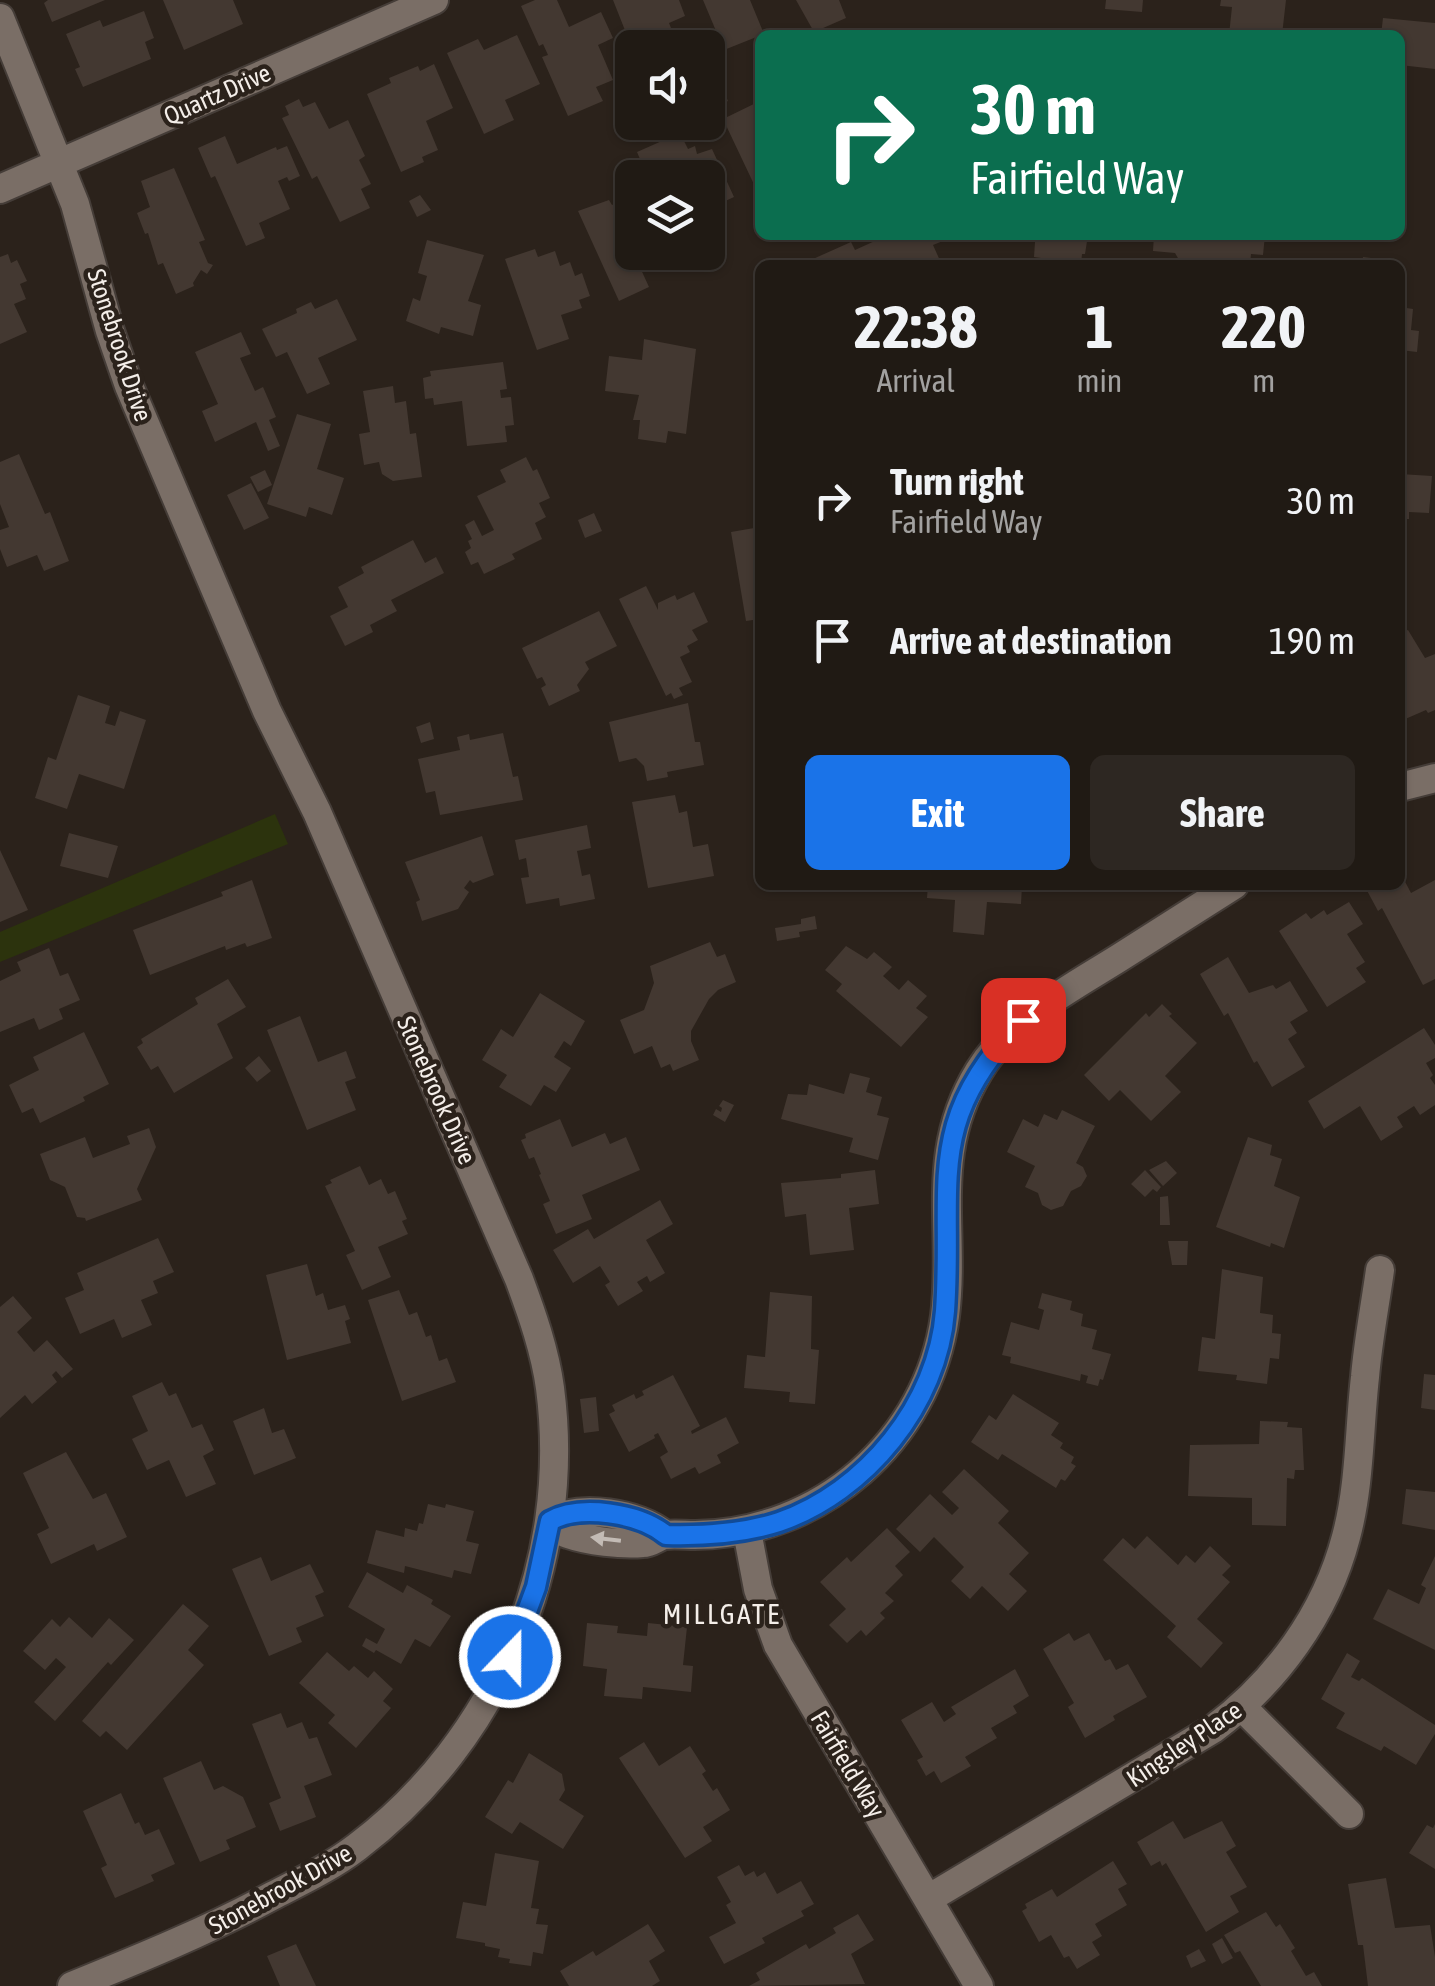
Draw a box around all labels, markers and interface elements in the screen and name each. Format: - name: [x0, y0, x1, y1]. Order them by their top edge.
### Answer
- map controls: [615, 30, 725, 270]
- button: sound: [615, 30, 725, 140]
- street label: Quartz Drive: [159, 58, 275, 130]
- text: 30 m: [970, 69, 1096, 149]
- icon: right: [805, 70, 935, 200]
- text: Fairfield Way: [970, 152, 1184, 204]
- button: layers: [615, 160, 725, 270]
- street label: Stonebrook Drive: [82, 265, 158, 425]
- text: 22:38: [854, 292, 977, 361]
- text: 1: [1085, 292, 1114, 361]
- text: 220: [1221, 292, 1306, 361]
- text: Arrival: [877, 362, 955, 399]
- text: min: [1076, 362, 1122, 399]
- text: m: [1252, 362, 1275, 399]
- text: Turn right: [890, 460, 1024, 503]
- icon: right: [805, 473, 860, 528]
- text: 30 m: [1287, 479, 1355, 522]
- text: Fairfield Way: [890, 503, 1042, 540]
- icon: arrive: [805, 613, 860, 668]
- text: Arrive at destination: [890, 619, 1172, 662]
- text: 190 m: [1269, 619, 1355, 662]
- button: Exit: [805, 755, 1070, 870]
- button: Share: [1090, 755, 1355, 870]
- pin: [981, 978, 1066, 1063]
- icon: arrive: [996, 993, 1051, 1048]
- street label: Stonebrook Drive: [392, 1012, 482, 1168]
- one-way arrow: [590, 1531, 621, 1547]
- district label: MILLGATE: [663, 1598, 781, 1630]
- position arrow: [458, 1605, 562, 1709]
- street label: Kingsley Place: [1121, 1695, 1247, 1793]
- street label: Fairfield Way: [805, 1706, 891, 1822]
- street label: Stonebrook Drive: [204, 1838, 356, 1940]

